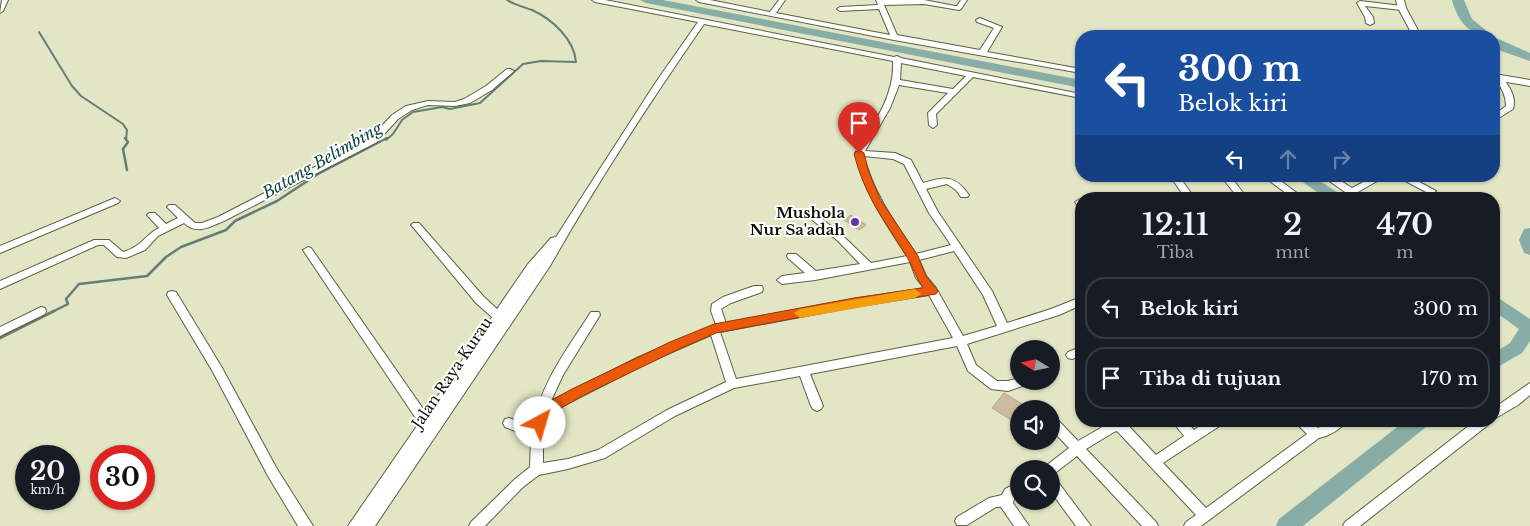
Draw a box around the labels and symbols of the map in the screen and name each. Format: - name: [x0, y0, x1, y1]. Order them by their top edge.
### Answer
- pin: [838, 102, 880, 153]
- water label: Batang Belimbing: [258, 117, 387, 203]
- place label: Mushola Nur Sa'adah: [750, 203, 845, 239]
- marker: Mushola Nur Sa'adah: [849, 216, 861, 228]
- street label: Jalan Raya Kurau: [406, 313, 496, 434]
- north arrow: [1010, 340, 1060, 390]
- position arrow: [513, 396, 565, 448]
- speed limit sign: 30: [90, 445, 155, 510]

